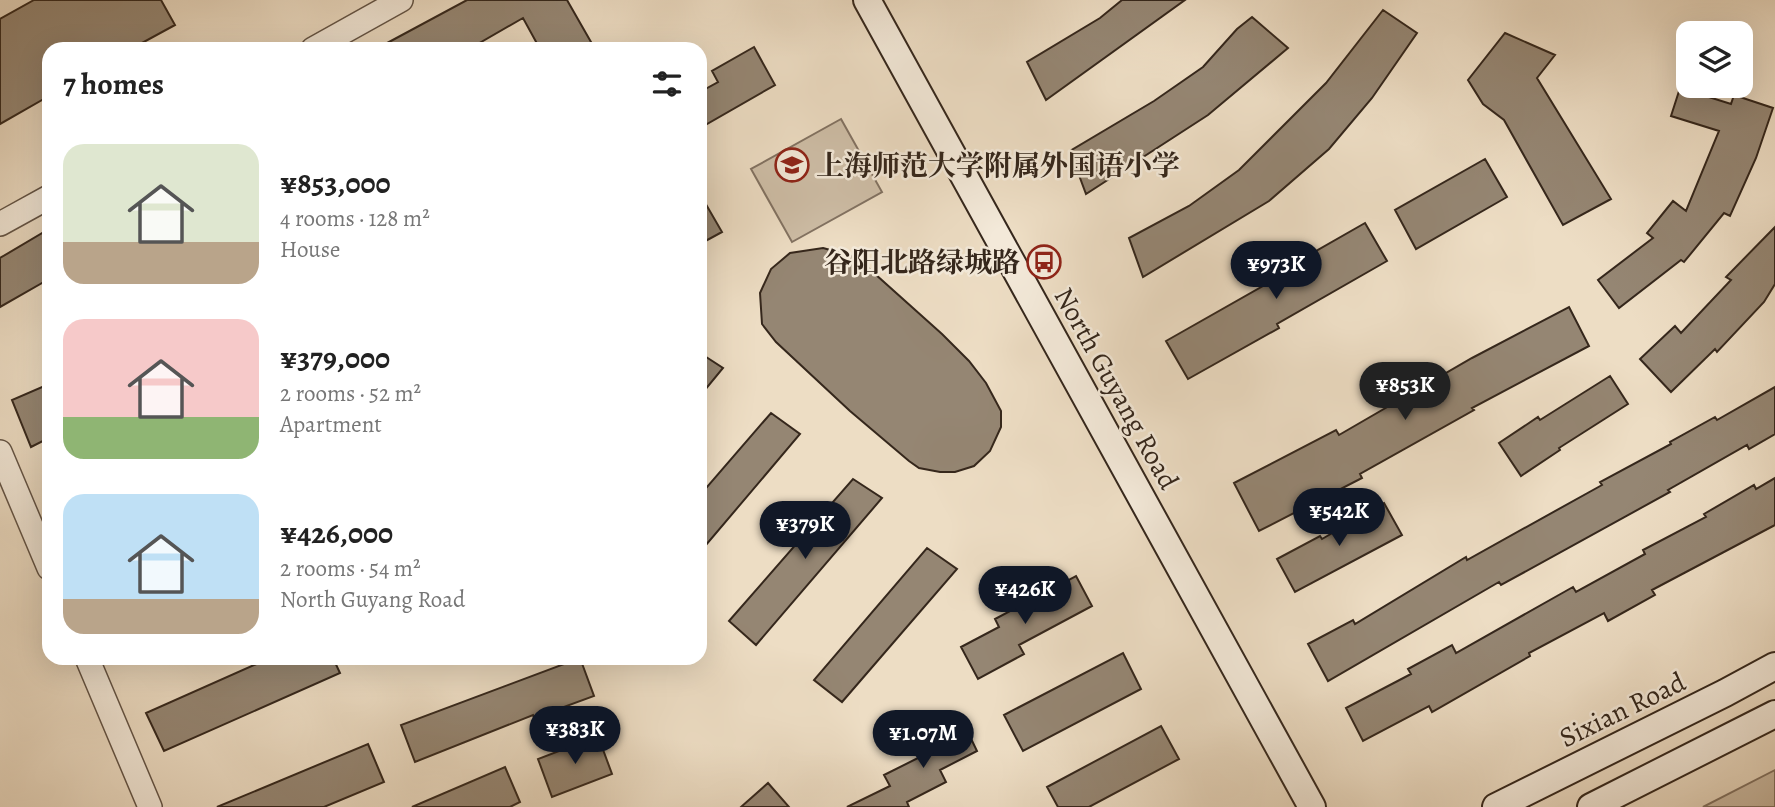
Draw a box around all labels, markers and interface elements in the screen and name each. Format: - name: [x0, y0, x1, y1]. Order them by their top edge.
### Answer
- map controls: [1676, 21, 1753, 98]
- button: layers: [1676, 21, 1753, 98]
- text: 7 homes: [63, 64, 164, 104]
- icon: filters: [648, 65, 686, 103]
- school or university icon: 上海师范大学附属外国语小学: [773, 146, 811, 184]
- place label: 上海师范大学附属外国语小学: [816, 147, 1180, 185]
- text: ¥853,000: [280, 163, 391, 203]
- icon: home: [119, 172, 203, 256]
- text: 4 rooms · 128 m²: [280, 203, 430, 234]
- text: House: [280, 234, 340, 265]
- pin: ¥973K: [1227, 242, 1325, 301]
- bus stop icon: 谷阳北路绿城路: [1025, 243, 1063, 281]
- place label: 谷阳北路绿城路: [824, 244, 1020, 282]
- text: ¥973K: [1247, 248, 1305, 279]
- street label: North Guyang Road: [1045, 281, 1188, 497]
- text: ¥379,000: [280, 338, 390, 378]
- icon: home: [119, 347, 203, 431]
- pin: ¥853K: [1356, 362, 1454, 422]
- text: ¥853K: [1375, 369, 1435, 400]
- text: 2 rooms · 52 m²: [280, 378, 421, 409]
- text: Apartment: [280, 409, 382, 440]
- pin: ¥542K: [1290, 489, 1388, 548]
- text: ¥542K: [1309, 495, 1369, 526]
- pin: ¥379K: [756, 502, 854, 561]
- text: ¥379K: [776, 508, 834, 539]
- text: ¥426,000: [280, 513, 393, 553]
- icon: home: [119, 522, 203, 606]
- text: 2 rooms · 54 m²: [280, 553, 421, 584]
- pin: ¥426K: [976, 566, 1074, 626]
- text: ¥426K: [995, 573, 1055, 604]
- text: North Guyang Road: [280, 584, 465, 615]
- street label: Sixian Road: [1553, 663, 1693, 757]
- pin: ¥383K: [526, 706, 624, 766]
- pin: ¥1.07M: [866, 710, 980, 770]
- text: ¥383K: [545, 713, 605, 744]
- text: ¥1.07M: [889, 717, 957, 748]

